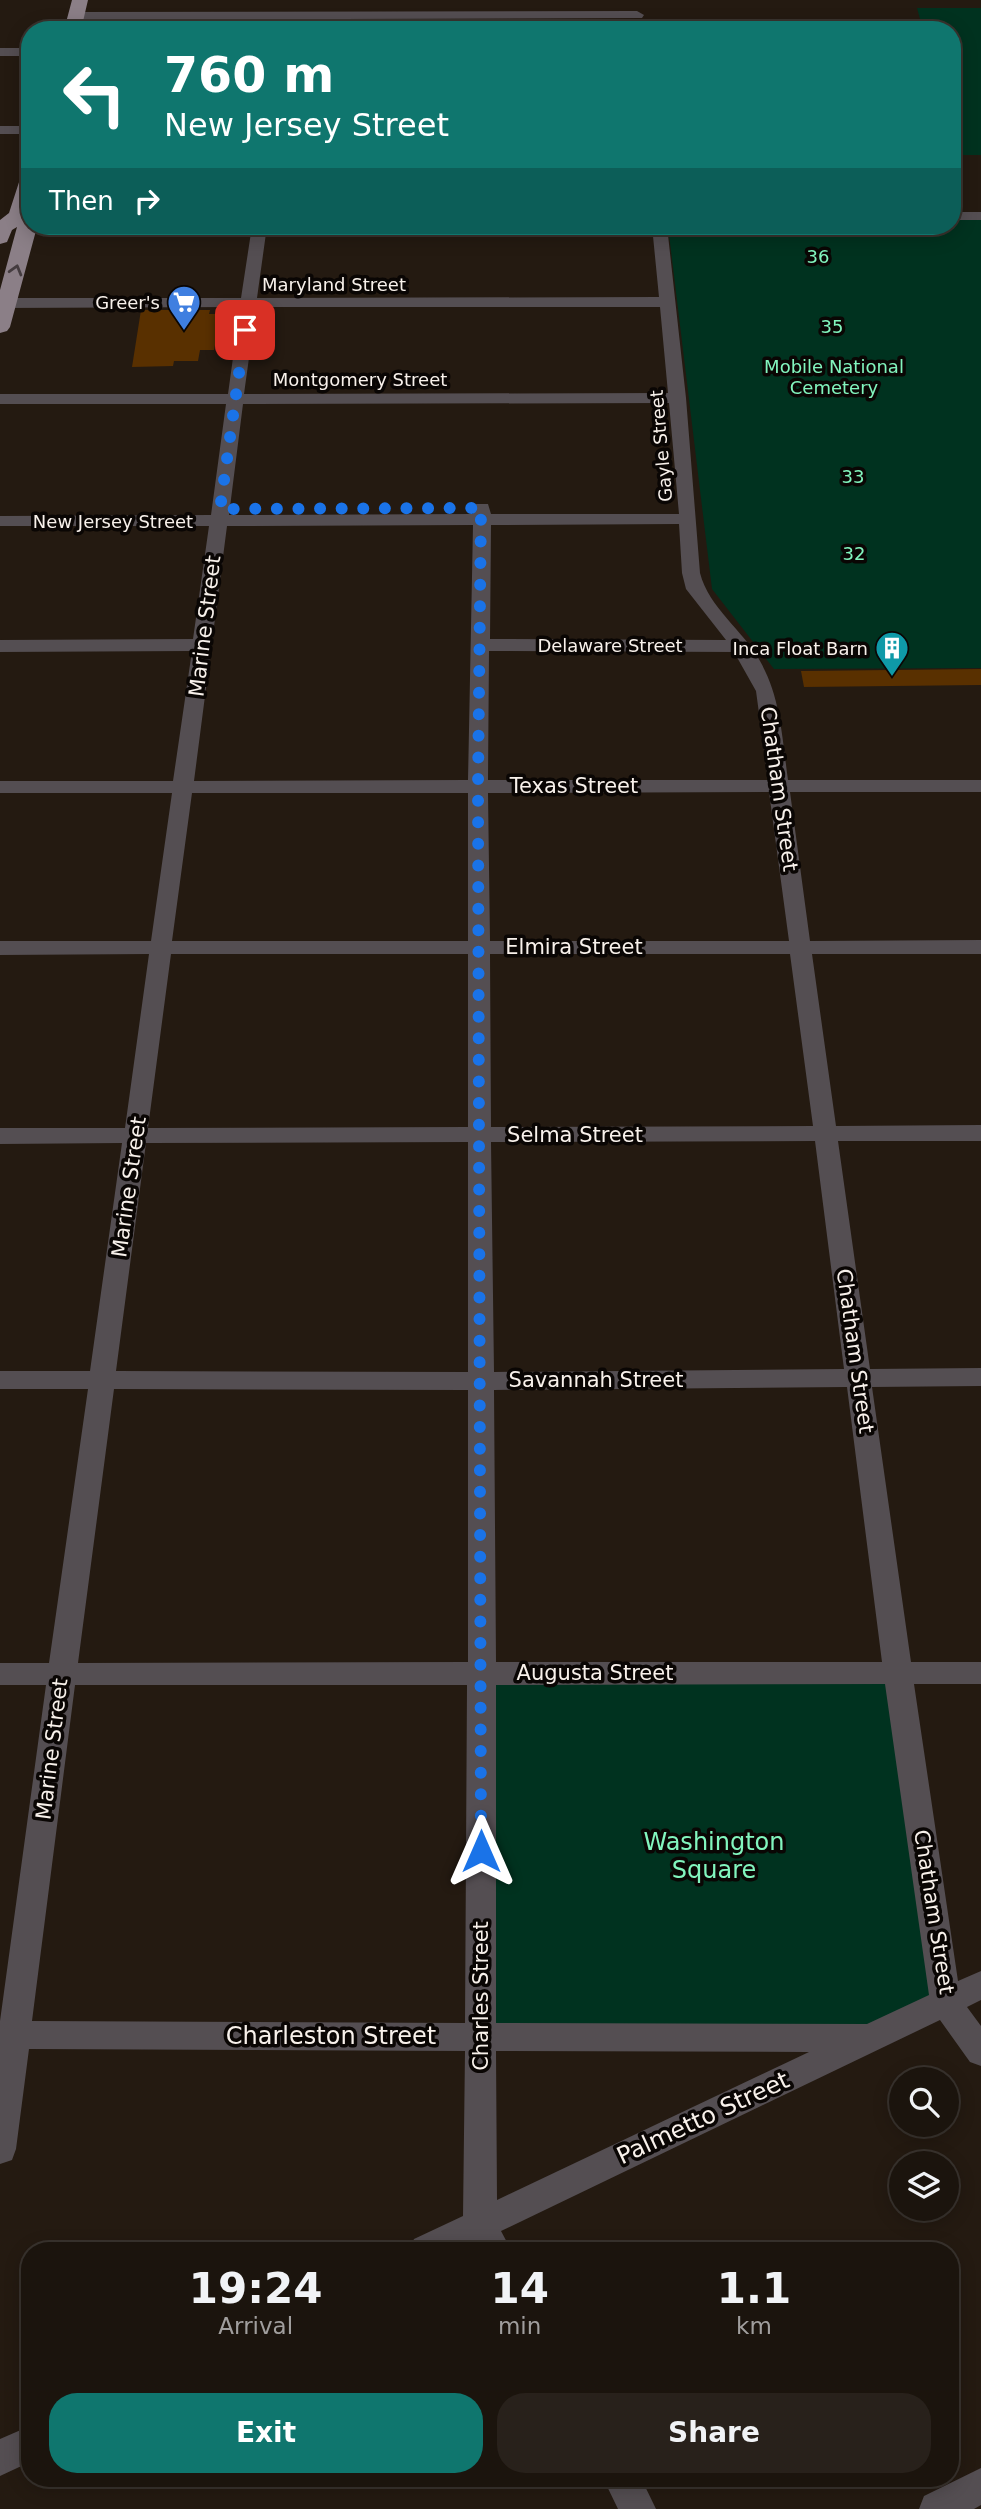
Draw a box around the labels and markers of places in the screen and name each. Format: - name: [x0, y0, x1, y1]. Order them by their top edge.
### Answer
- supermarket icon: Greer's: [165, 283, 203, 332]
- place label: Greer's: [95, 292, 160, 313]
- pin: [215, 300, 275, 360]
- building icon: Inca Float Barn: [873, 629, 911, 678]
- place label: Inca Float Barn: [733, 638, 868, 659]

